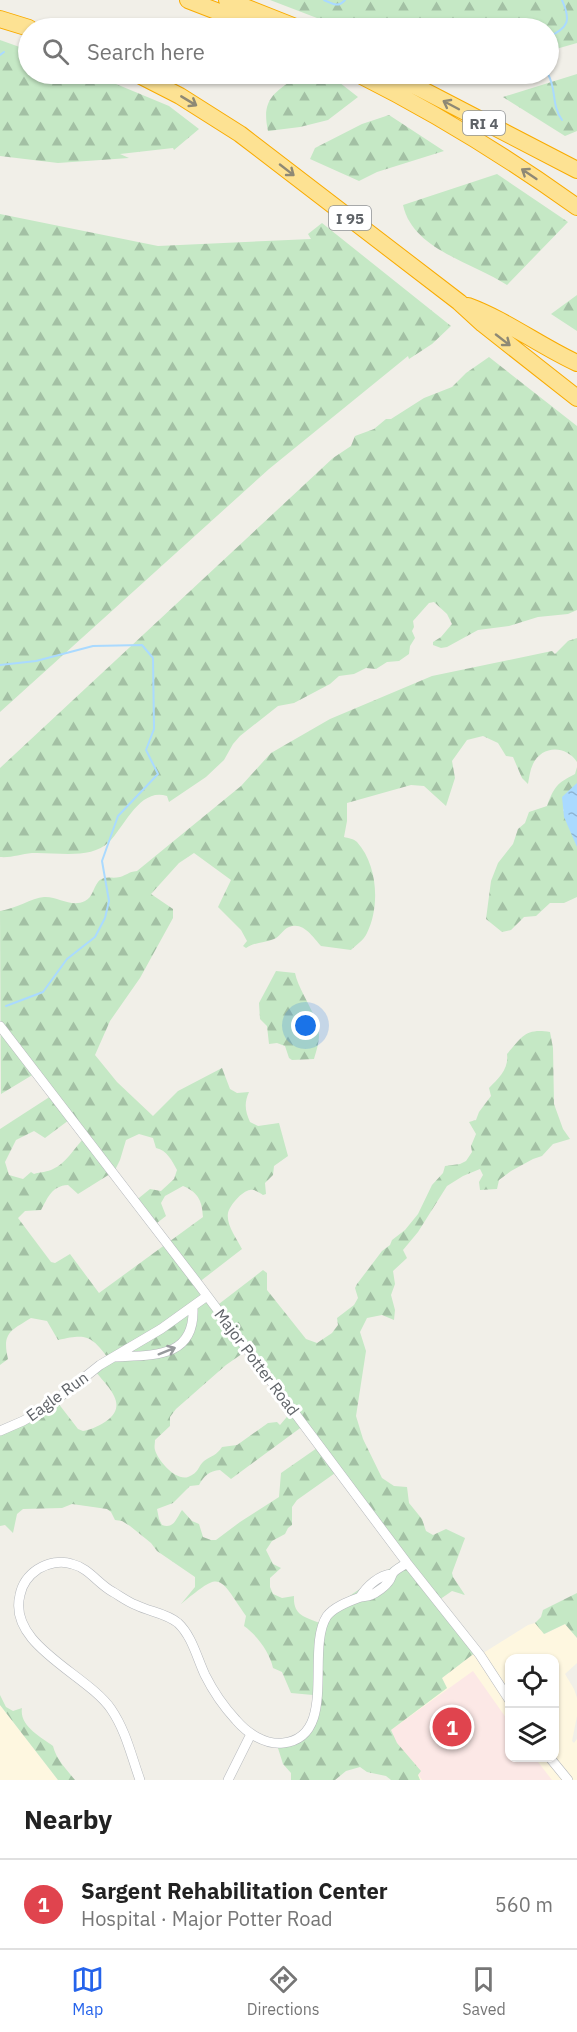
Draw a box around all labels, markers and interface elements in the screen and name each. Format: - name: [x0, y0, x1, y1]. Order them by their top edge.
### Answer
- search box: [18, 18, 559, 84]
- icon: search: [39, 35, 72, 68]
- text: Search here: [87, 37, 205, 66]
- one-way arrow: [180, 96, 197, 108]
- one-way arrow: [442, 99, 460, 110]
- road number: RI 4: [463, 111, 505, 135]
- one-way arrow: [278, 163, 294, 176]
- one-way arrow: [521, 168, 538, 180]
- road number: I 95: [329, 206, 371, 230]
- one-way arrow: [495, 334, 511, 347]
- your location: [291, 1011, 320, 1040]
- street label: Major Potter Road: [210, 1305, 304, 1419]
- one-way arrow: [157, 1344, 175, 1355]
- street label: Eagle Run: [22, 1367, 92, 1425]
- map controls: [505, 1654, 559, 1762]
- button: locate: [505, 1654, 559, 1708]
- pin: 1: [432, 1704, 472, 1750]
- button: layers: [505, 1708, 559, 1762]
- text: Nearby: [24, 1802, 112, 1836]
- text: Sargent Rehabilitation Center: [81, 1876, 388, 1905]
- text: 1: [38, 1891, 50, 1918]
- text: 560 m: [495, 1891, 553, 1918]
- text: Hospital · Major Potter Road: [81, 1905, 333, 1932]
- tab: Map: [71, 1963, 104, 2019]
- tab: Directions: [247, 1963, 320, 2019]
- tab: Saved: [462, 1963, 506, 2019]

